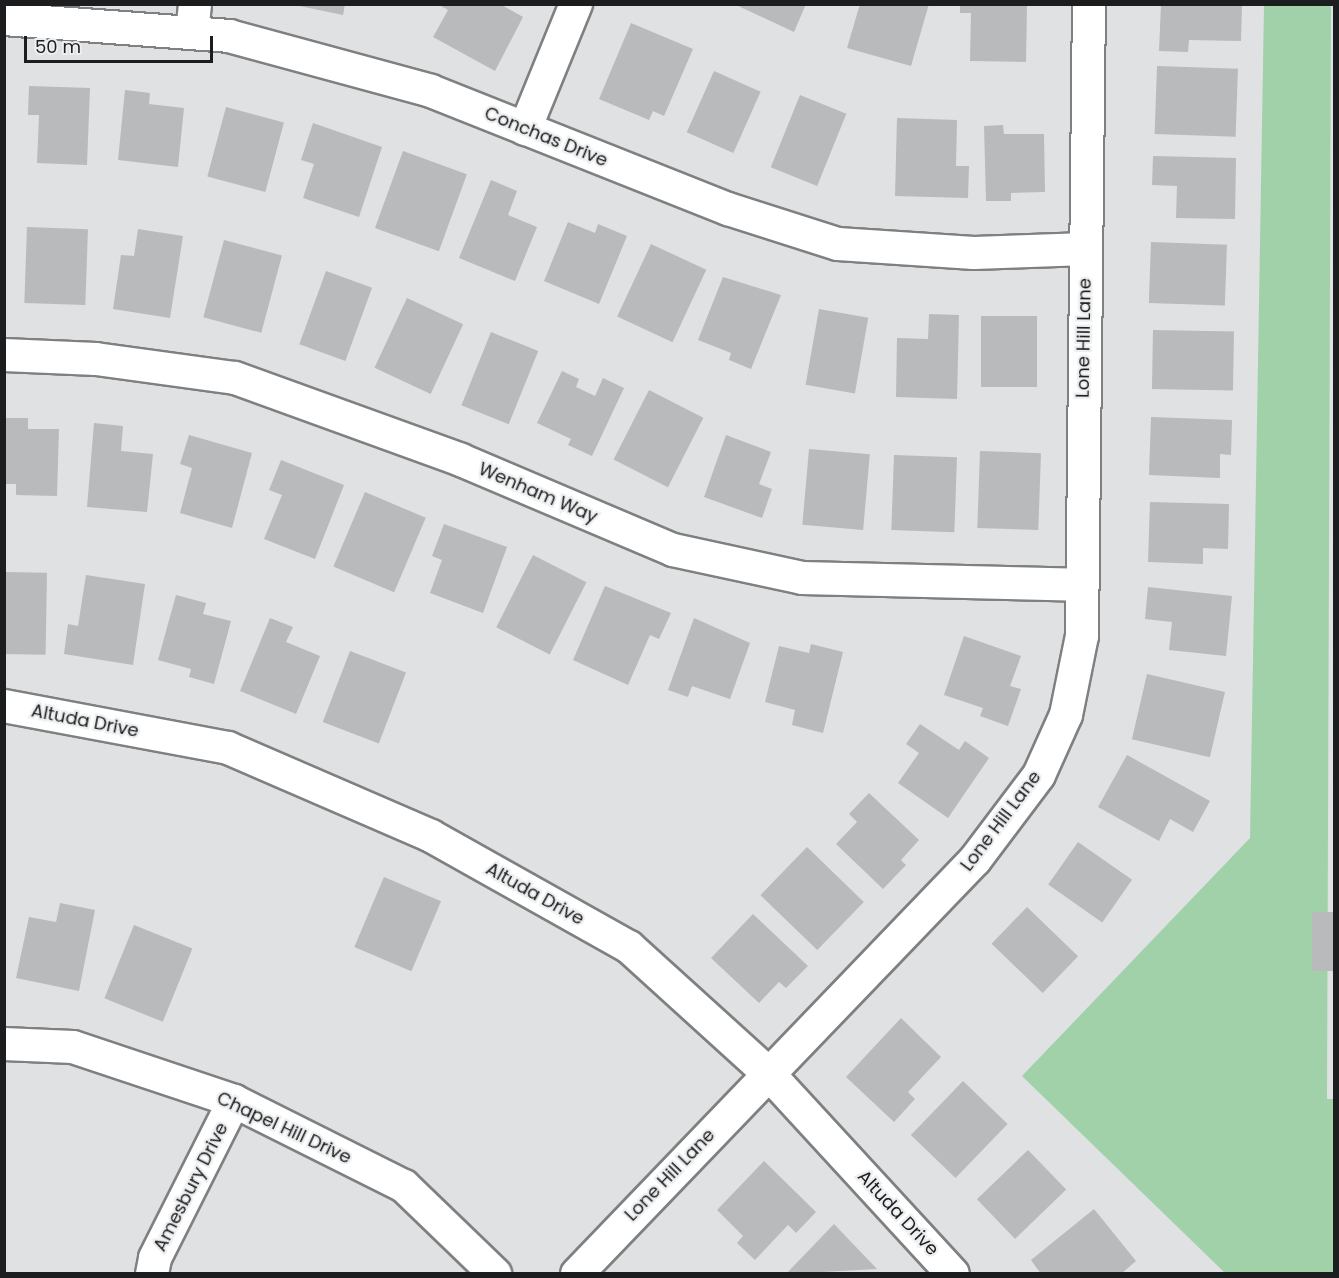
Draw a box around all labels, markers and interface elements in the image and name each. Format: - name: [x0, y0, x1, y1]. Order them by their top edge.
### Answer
- scale bar: [27, 24, 216, 62]
- text: 50 m: [35, 34, 81, 59]
- street label: Conchas Drive: [481, 102, 611, 172]
- street label: Lone Hill Lane: [1072, 278, 1096, 398]
- street label: Wenham Way: [475, 458, 601, 528]
- street label: Altuda Drive: [29, 700, 141, 742]
- street label: Lone Hill Lane: [956, 767, 1046, 875]
- street label: Altuda Drive: [482, 858, 588, 930]
- street label: Chapel Hill Drive: [213, 1087, 355, 1169]
- street label: Amesbury Drive: [149, 1119, 233, 1255]
- street label: Lone Hill Lane: [621, 1124, 719, 1226]
- street label: Altuda Drive: [853, 1166, 943, 1260]

